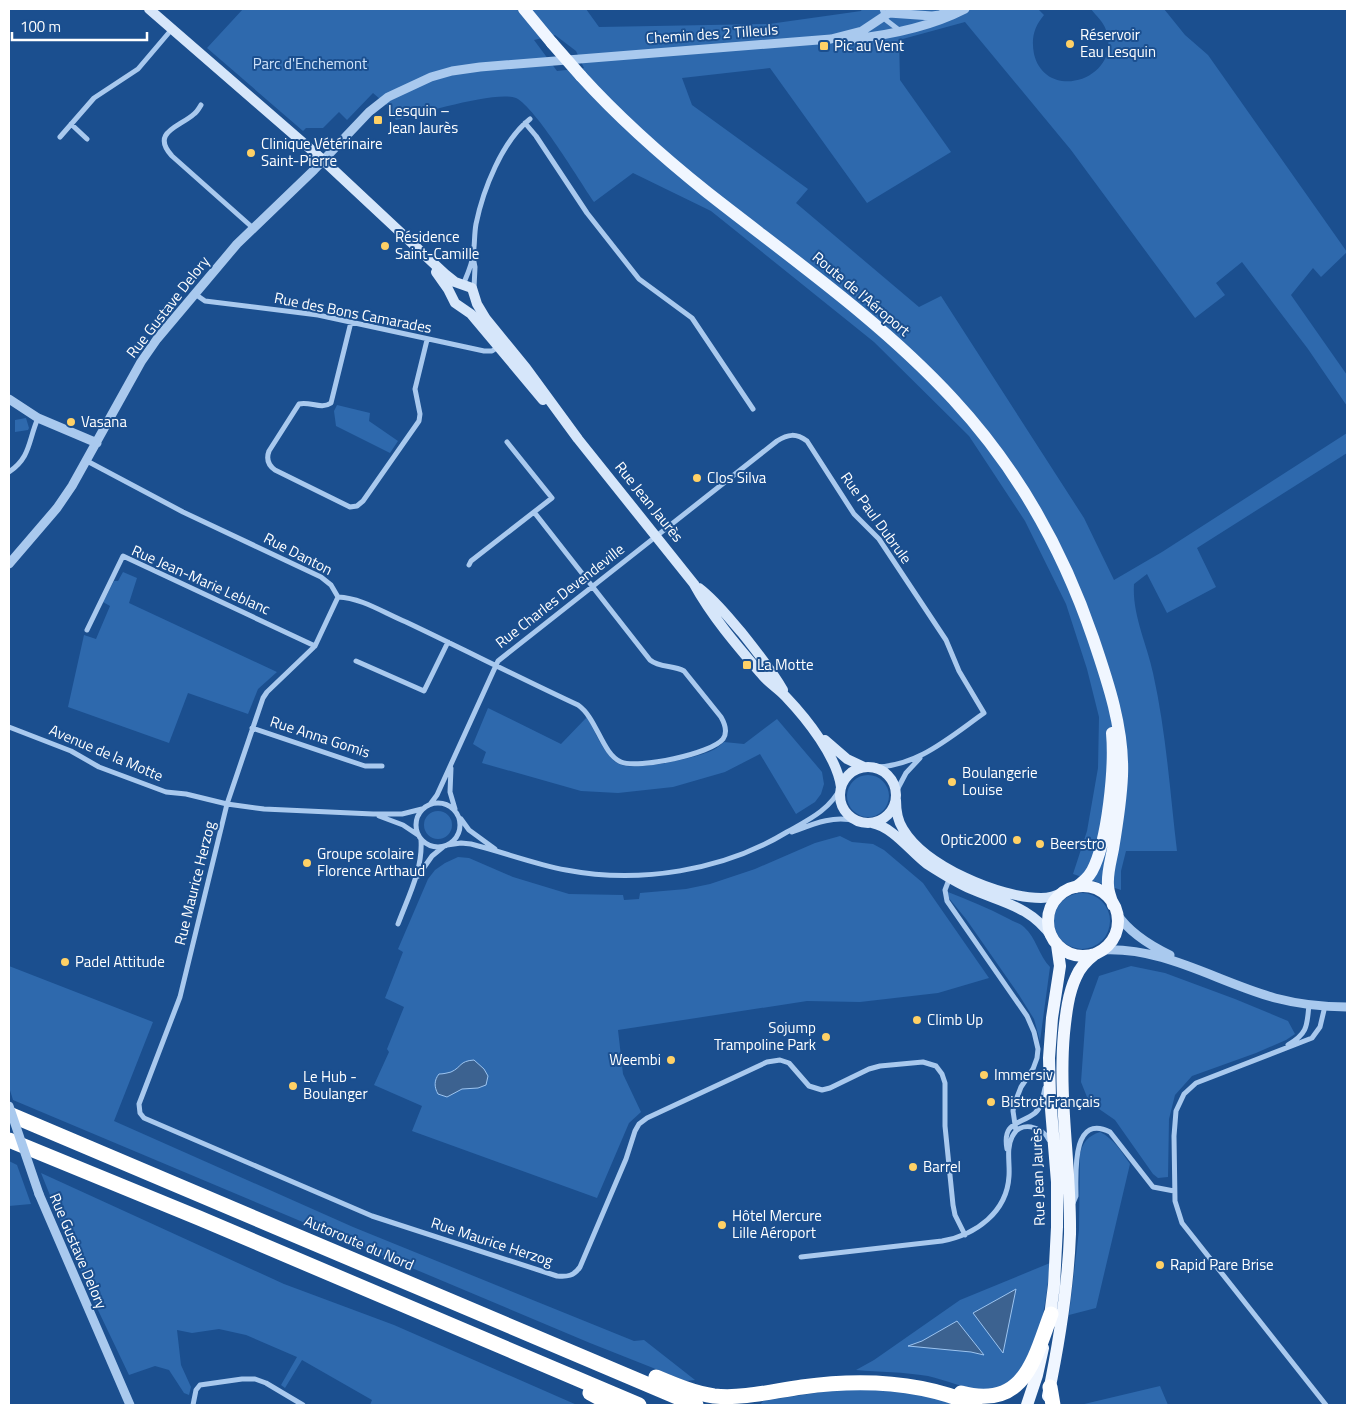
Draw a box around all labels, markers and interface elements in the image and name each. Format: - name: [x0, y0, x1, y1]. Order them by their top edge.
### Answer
- scale bar: [12, 10, 148, 42]
- text: 100 m: [20, 15, 61, 38]
- street label: Chemin des 2 Tilleuls: [645, 17, 779, 50]
- place label: Réservoir Eau Lesquin: [1080, 23, 1156, 63]
- place label: Pic au Vent: [834, 34, 905, 57]
- marker: Réservoir Eau Lesquin: [1064, 38, 1076, 50]
- marker: Pic au Vent: [818, 40, 830, 52]
- park label: Parc d'Enchemont: [253, 52, 368, 75]
- place label: Lesquin – Jean Jaurès: [388, 99, 458, 139]
- marker: Lesquin – Jean Jaurès: [372, 114, 384, 126]
- place label: Clinique Vétérinaire Saint-Pierre: [261, 132, 383, 172]
- marker: Clinique Vétérinaire Saint-Pierre: [245, 147, 257, 159]
- place label: Résidence Saint-Camille: [395, 225, 479, 265]
- marker: Résidence Saint-Camille: [379, 240, 391, 252]
- street label: Route de l'Aéroport: [807, 246, 916, 342]
- street label: Rue Gustave Delory: [120, 251, 215, 363]
- street label: Rue des Bons Camarades: [272, 286, 434, 339]
- place label: Vasana: [81, 410, 127, 433]
- marker: Vasana: [65, 416, 77, 428]
- street label: Rue Jean Jaurès: [610, 456, 689, 547]
- place label: Clos Silva: [707, 466, 767, 489]
- street label: Rue Paul Dubrule: [835, 467, 918, 568]
- marker: Clos Silva: [691, 472, 703, 484]
- street label: Rue Danton: [260, 526, 337, 581]
- street label: Rue Charles Devendeville: [490, 538, 629, 653]
- street label: Rue Jean-Marie Leblanc: [128, 539, 274, 620]
- place label: La Motte: [757, 653, 814, 676]
- marker: La Motte: [741, 659, 753, 671]
- street label: Rue Anna Gomis: [267, 710, 373, 764]
- street label: Avenue de la Motte: [46, 718, 167, 787]
- place label: Boulangerie Louise: [962, 761, 1038, 801]
- marker: Boulangerie Louise: [946, 776, 958, 788]
- street label: Rue Maurice Herzog: [168, 818, 221, 947]
- place label: Optic2000: [941, 828, 1007, 851]
- place label: Beerstro: [1050, 832, 1105, 855]
- marker: Optic2000: [1011, 834, 1023, 846]
- marker: Beerstro: [1034, 838, 1046, 850]
- place label: Groupe scolaire Florence Arthaud: [317, 842, 425, 882]
- marker: Groupe scolaire Florence Arthaud: [301, 857, 313, 869]
- place label: Padel Attitude: [75, 950, 165, 973]
- marker: Padel Attitude: [59, 956, 71, 968]
- place label: Climb Up: [927, 1008, 983, 1031]
- marker: Climb Up: [911, 1014, 923, 1026]
- place label: Sojump Trampoline Park: [714, 1016, 816, 1056]
- marker: Sojump Trampoline Park: [820, 1031, 832, 1043]
- place label: Weembi: [609, 1048, 661, 1071]
- marker: Weembi: [665, 1054, 677, 1066]
- place label: Immersiv: [994, 1063, 1053, 1086]
- place label: Le Hub - Boulanger: [303, 1065, 368, 1105]
- marker: Immersiv: [978, 1069, 990, 1081]
- marker: Le Hub - Boulanger: [287, 1080, 299, 1092]
- place label: Bistrot Français: [1001, 1090, 1100, 1113]
- marker: Bistrot Français: [985, 1096, 997, 1108]
- street label: Rue Jean Jaurès: [1024, 1128, 1051, 1226]
- place label: Barrel: [923, 1155, 961, 1178]
- marker: Barrel: [907, 1161, 919, 1173]
- street label: Rue Gustave Delory: [44, 1189, 113, 1312]
- place label: Hôtel Mercure Lille Aéroport: [732, 1204, 822, 1244]
- street label: Autoroute du Nord: [301, 1209, 418, 1276]
- street label: Rue Maurice Herzog: [428, 1211, 556, 1272]
- marker: Hôtel Mercure Lille Aéroport: [716, 1219, 728, 1231]
- place label: Rapid Pare Brise: [1170, 1253, 1274, 1276]
- marker: Rapid Pare Brise: [1154, 1259, 1166, 1271]

